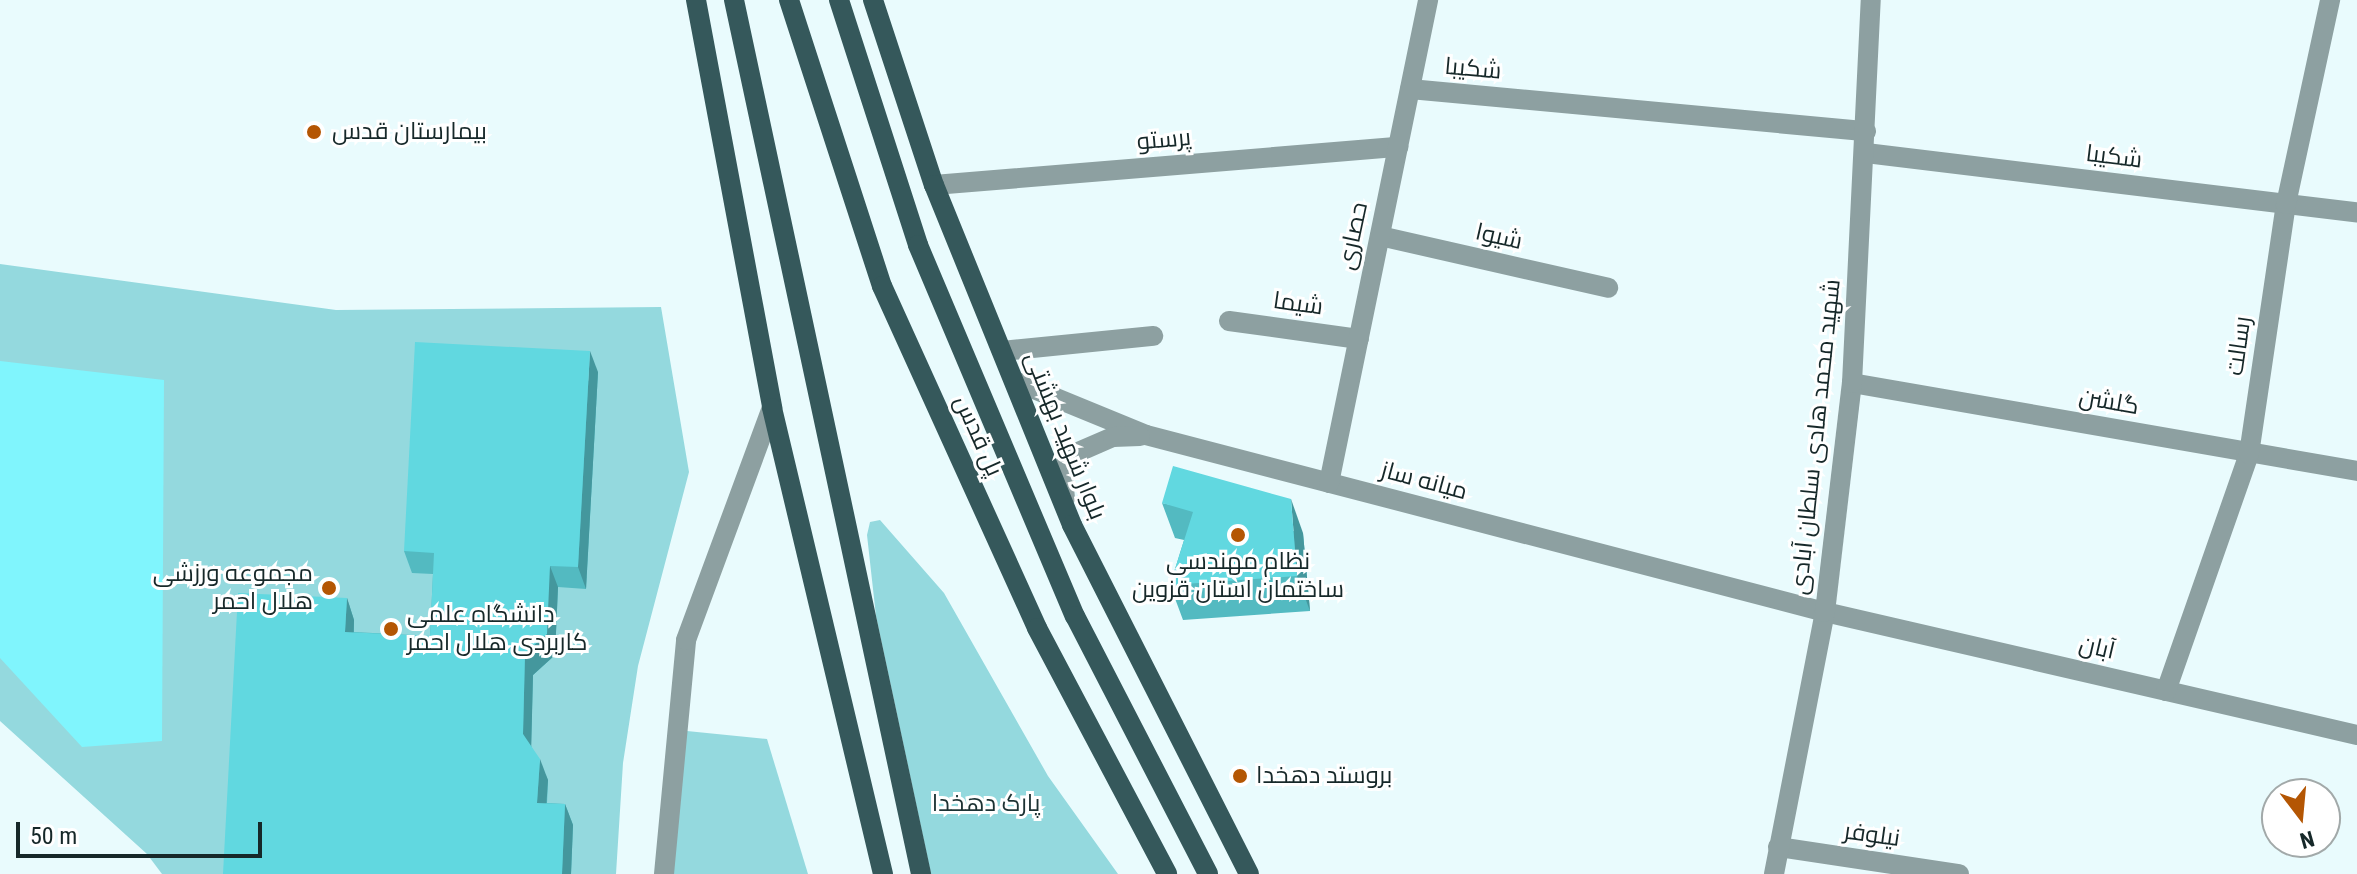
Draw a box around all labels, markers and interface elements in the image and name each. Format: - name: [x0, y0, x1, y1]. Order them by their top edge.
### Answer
- street label: شکیبا: [1443, 52, 1503, 86]
- place label: بیمارستان قدس: [332, 118, 487, 146]
- marker: بیمارستان قدس: [303, 121, 325, 143]
- street label: پرستو: [1136, 123, 1192, 157]
- street label: شکیبا: [2084, 139, 2144, 175]
- street label: حصاری: [1332, 199, 1374, 273]
- street label: شیوا: [1473, 218, 1525, 256]
- street label: شهید محمد هادی سلطان آبادی: [1785, 278, 1847, 596]
- street label: شیما: [1271, 286, 1325, 322]
- street label: رسالت: [2221, 315, 2257, 377]
- street label: بلوار شهید بهشتی: [1018, 348, 1112, 524]
- street label: گلشن: [2077, 383, 2141, 421]
- street label: پل قدس: [948, 391, 1008, 481]
- street label: میانه ساز: [1377, 456, 1471, 506]
- marker: نظام مهندسی ساختمان استان قزوین: [1229, 526, 1247, 544]
- place label: نظام مهندسی ساختمان استان قزوین: [1132, 548, 1344, 604]
- place label: مجموعه ورزشی هلال احمر: [153, 560, 313, 616]
- marker: مجموعه ورزشی هلال احمر: [320, 579, 338, 597]
- place label: دانشگاه علمی کاربردی هلال احمر: [407, 601, 587, 657]
- marker: دانشگاه علمی کاربردی هلال احمر: [382, 620, 400, 638]
- street label: آبان: [2076, 630, 2118, 666]
- place label: بروستد دهخدا: [1256, 762, 1392, 790]
- marker: بروستد دهخدا: [1231, 767, 1249, 785]
- north arrow: [2261, 778, 2341, 858]
- park label: پارک دهخدا: [932, 790, 1040, 818]
- scale bar: [20, 806, 266, 856]
- street label: نیلوفر: [1842, 817, 1902, 853]
- text: 50 m: [30, 822, 77, 850]
- text: N: [2297, 826, 2317, 854]

